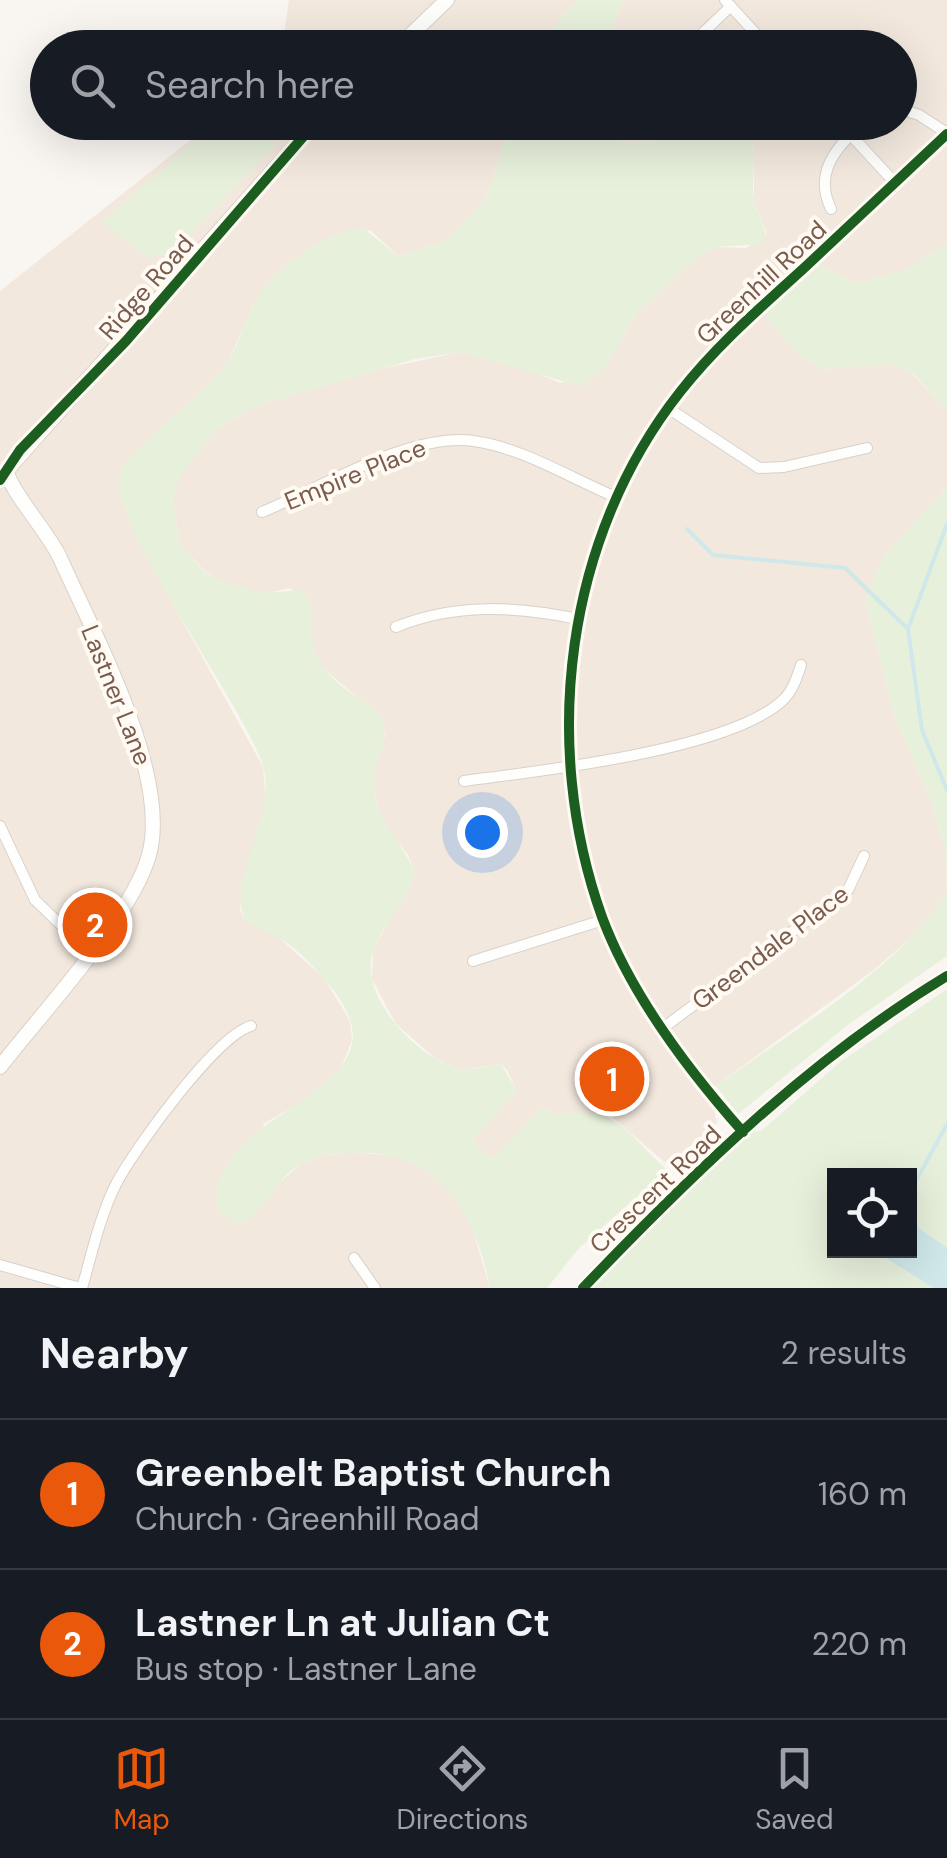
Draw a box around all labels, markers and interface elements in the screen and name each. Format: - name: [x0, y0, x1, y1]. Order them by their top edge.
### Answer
- search box: [30, 30, 917, 140]
- icon: search: [65, 58, 120, 113]
- text: Search here: [145, 60, 355, 110]
- street label: Greenhill Road: [689, 213, 834, 351]
- street label: Ridge Road: [92, 228, 201, 347]
- street label: Empire Place: [280, 431, 431, 518]
- street label: Lastner Lane: [73, 620, 160, 770]
- your location: [457, 807, 508, 858]
- street label: Greendale Place: [685, 878, 855, 1017]
- pin: 2: [62, 888, 128, 962]
- pin: 1: [580, 1042, 644, 1116]
- street label: Crescent Road: [582, 1118, 728, 1261]
- map controls: [827, 1168, 917, 1258]
- button: locate: [827, 1168, 917, 1258]
- text: Nearby: [40, 1326, 189, 1381]
- text: 2 results: [781, 1332, 907, 1374]
- text: Greenbelt Baptist Church: [135, 1448, 612, 1498]
- text: 1: [67, 1473, 78, 1515]
- text: 160 m: [818, 1473, 907, 1515]
- text: Church · Greenhill Road: [135, 1498, 480, 1540]
- text: Lastner Ln at Julian Ct: [135, 1598, 550, 1648]
- text: 2: [63, 1623, 82, 1665]
- text: 220 m: [812, 1623, 907, 1665]
- text: Bus stop · Lastner Lane: [135, 1648, 477, 1690]
- tab: Map: [113, 1741, 170, 1838]
- tab: Directions: [397, 1741, 528, 1838]
- tab: Saved: [755, 1741, 834, 1838]

